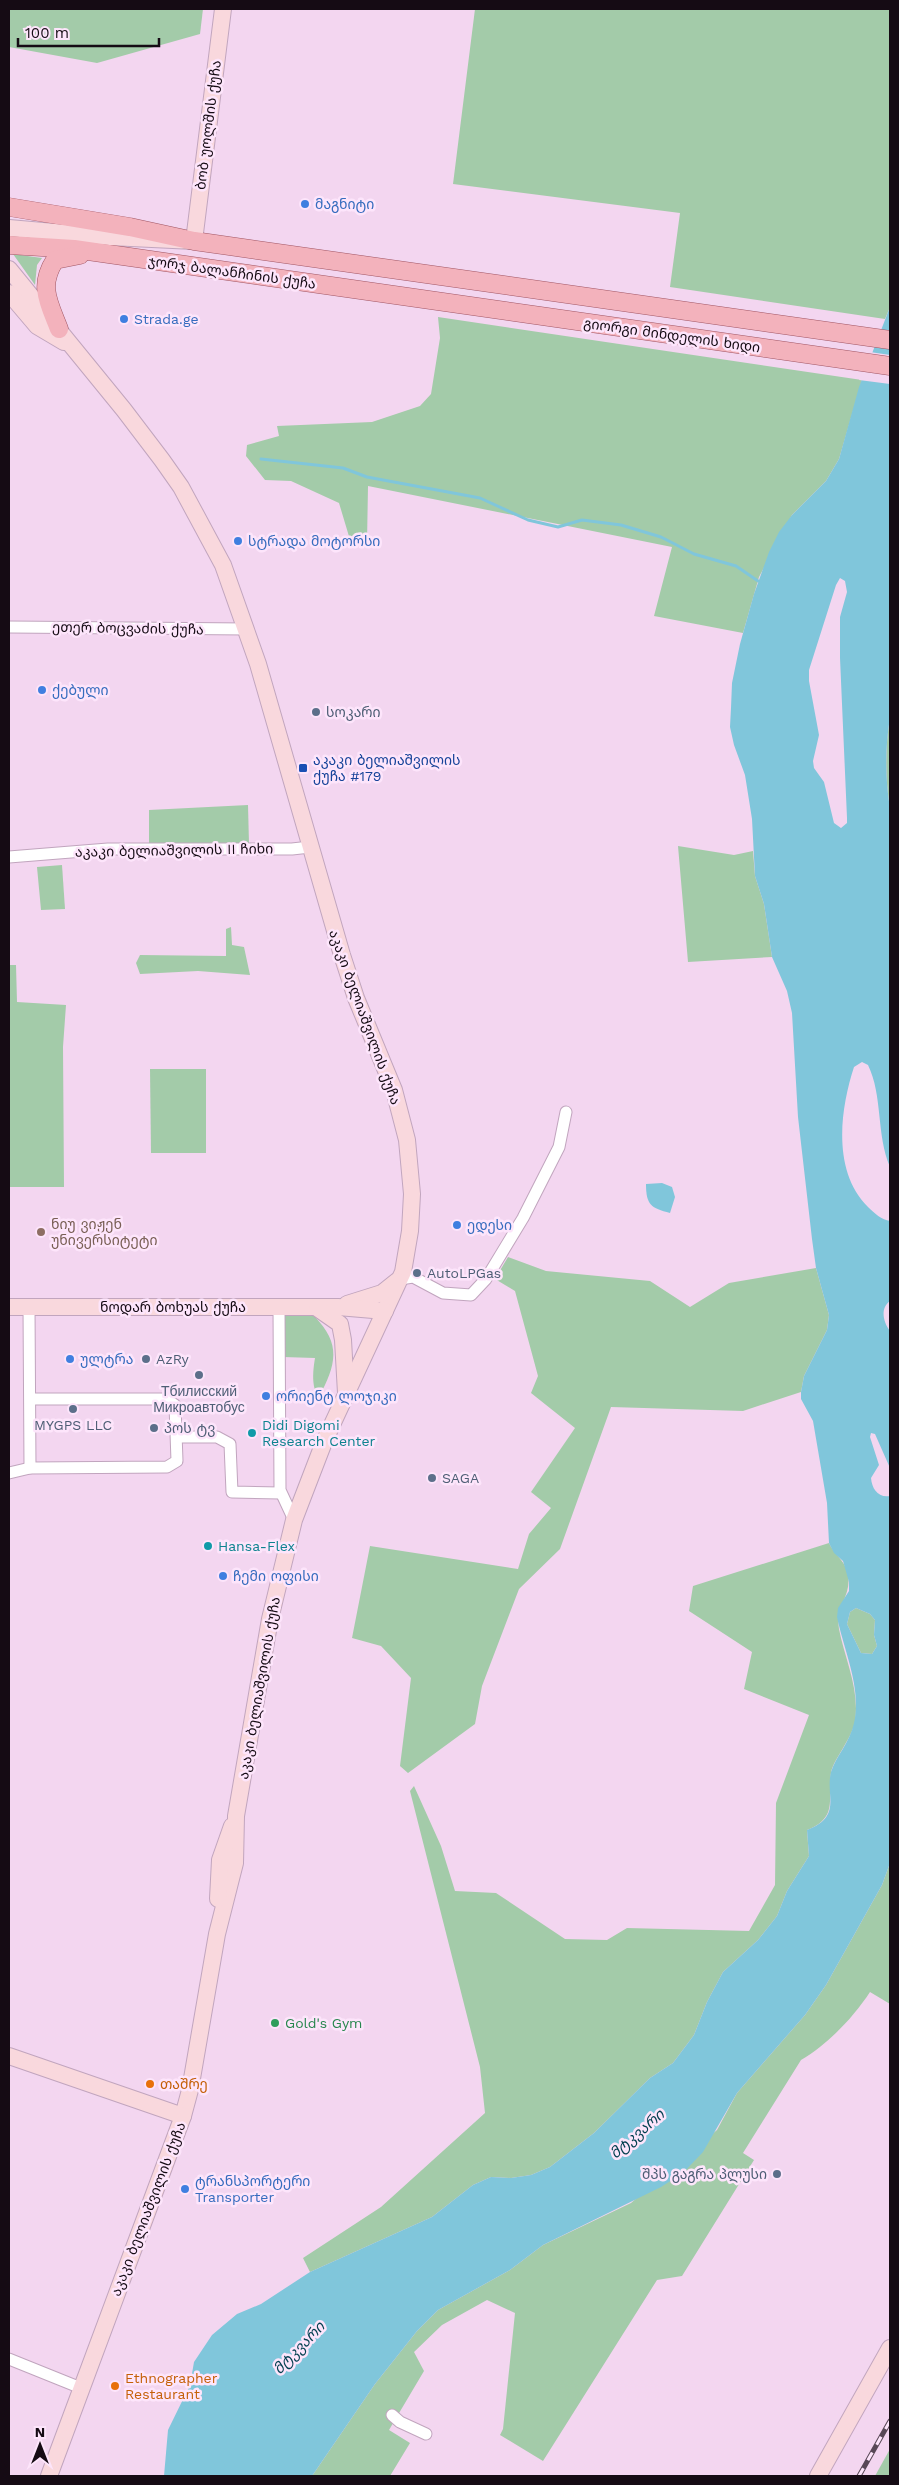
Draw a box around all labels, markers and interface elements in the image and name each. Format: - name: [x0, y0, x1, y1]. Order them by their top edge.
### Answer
- scale bar: [18, 15, 159, 47]
- text: 100 m: [25, 24, 69, 42]
- street label: ბობ უოლშის ქუჩა: [192, 59, 225, 191]
- place label: მაგნიტი: [315, 196, 374, 213]
- marker: მაგნიტი: [299, 198, 311, 210]
- street label: ჯორჯ ბალანჩინის ქუჩა: [147, 252, 317, 293]
- place label: Strada.ge: [134, 311, 199, 327]
- marker: Strada.ge: [118, 313, 130, 325]
- street label: გიორგი მინდელის ხიდი: [583, 315, 761, 356]
- place label: სტრადა მოტორსი: [248, 533, 380, 550]
- marker: სტრადა მოტორსი: [232, 535, 244, 547]
- street label: ეთერ ბოცვაძის ქუჩა: [52, 619, 204, 638]
- place label: ქებული: [52, 682, 109, 699]
- marker: ქებული: [36, 684, 48, 696]
- place label: სოკარი: [326, 704, 381, 721]
- marker: სოკარი: [310, 706, 322, 718]
- place label: აკაკი ბელიაშვილის ქუჩა #179: [313, 752, 461, 785]
- marker: აკაკი ბელიაშვილის ქუჩა #179: [297, 762, 309, 774]
- street label: აკაკი ბელიაშვილის II ჩიხი: [75, 840, 273, 861]
- street label: აკაკი ბელიაშვილის ქუჩა: [325, 927, 404, 1107]
- place label: ნიუ ვიჟენ უნივერსიტეტი: [51, 1216, 158, 1249]
- place label: ედესი: [467, 1217, 512, 1234]
- marker: ედესი: [451, 1219, 463, 1231]
- marker: ნიუ ვიჟენ უნივერსიტეტი: [35, 1226, 47, 1238]
- place label: AutoLPGas: [427, 1265, 501, 1281]
- marker: AutoLPGas: [411, 1267, 423, 1279]
- street label: ნოდარ ბოხუას ქუჩა: [100, 1299, 246, 1316]
- place label: ულტრა: [80, 1351, 133, 1368]
- place label: AzRy: [156, 1351, 189, 1367]
- marker: ულტრა: [64, 1353, 76, 1365]
- marker: AzRy: [140, 1353, 152, 1365]
- marker: Тбилисский Микроавтобус: [193, 1369, 205, 1381]
- place label: Тбилисский Микроавтобус: [153, 1383, 245, 1415]
- place label: ორიენტ ლოჯიკი: [276, 1388, 397, 1405]
- marker: ორიენტ ლოჯიკი: [260, 1390, 272, 1402]
- marker: MYGPS LLC: [67, 1403, 79, 1415]
- place label: MYGPS LLC: [34, 1417, 112, 1433]
- place label: Didi Digomi Research Center: [262, 1417, 375, 1449]
- place label: პოს ტვ: [164, 1420, 215, 1437]
- marker: პოს ტვ: [148, 1422, 160, 1434]
- marker: Didi Digomi Research Center: [246, 1427, 258, 1439]
- place label: SAGA: [442, 1470, 479, 1486]
- marker: SAGA: [426, 1472, 438, 1484]
- place label: Hansa-Flex: [218, 1538, 295, 1554]
- marker: Hansa-Flex: [202, 1540, 214, 1552]
- place label: ჩემი ოფისი: [233, 1568, 319, 1585]
- marker: ჩემი ოფისი: [217, 1570, 229, 1582]
- street label: აკაკი ბელიაშვილის ქუჩა: [235, 1596, 284, 1781]
- place label: Gold's Gym: [285, 2015, 362, 2031]
- marker: Gold's Gym: [269, 2017, 281, 2029]
- place label: თაშრე: [160, 2076, 208, 2093]
- marker: თაშრე: [144, 2078, 156, 2090]
- water label: მტკვარი: [606, 2105, 669, 2163]
- street label: აკაკი ბელიაშვილის ქუჩა: [107, 2120, 190, 2299]
- place label: შპს გაგრა პლუსი: [642, 2166, 767, 2183]
- marker: შპს გაგრა პლუსი: [771, 2168, 783, 2180]
- place label: ტრანსპორტერი Transporter: [195, 2173, 310, 2205]
- marker: ტრანსპორტერი Transporter: [179, 2183, 191, 2195]
- water label: მტკვარი: [270, 2317, 329, 2378]
- place label: Ethnographer Restaurant: [125, 2370, 218, 2402]
- marker: Ethnographer Restaurant: [109, 2380, 121, 2392]
- north arrow: [15, 2420, 65, 2470]
- text: N: [35, 2424, 45, 2440]

